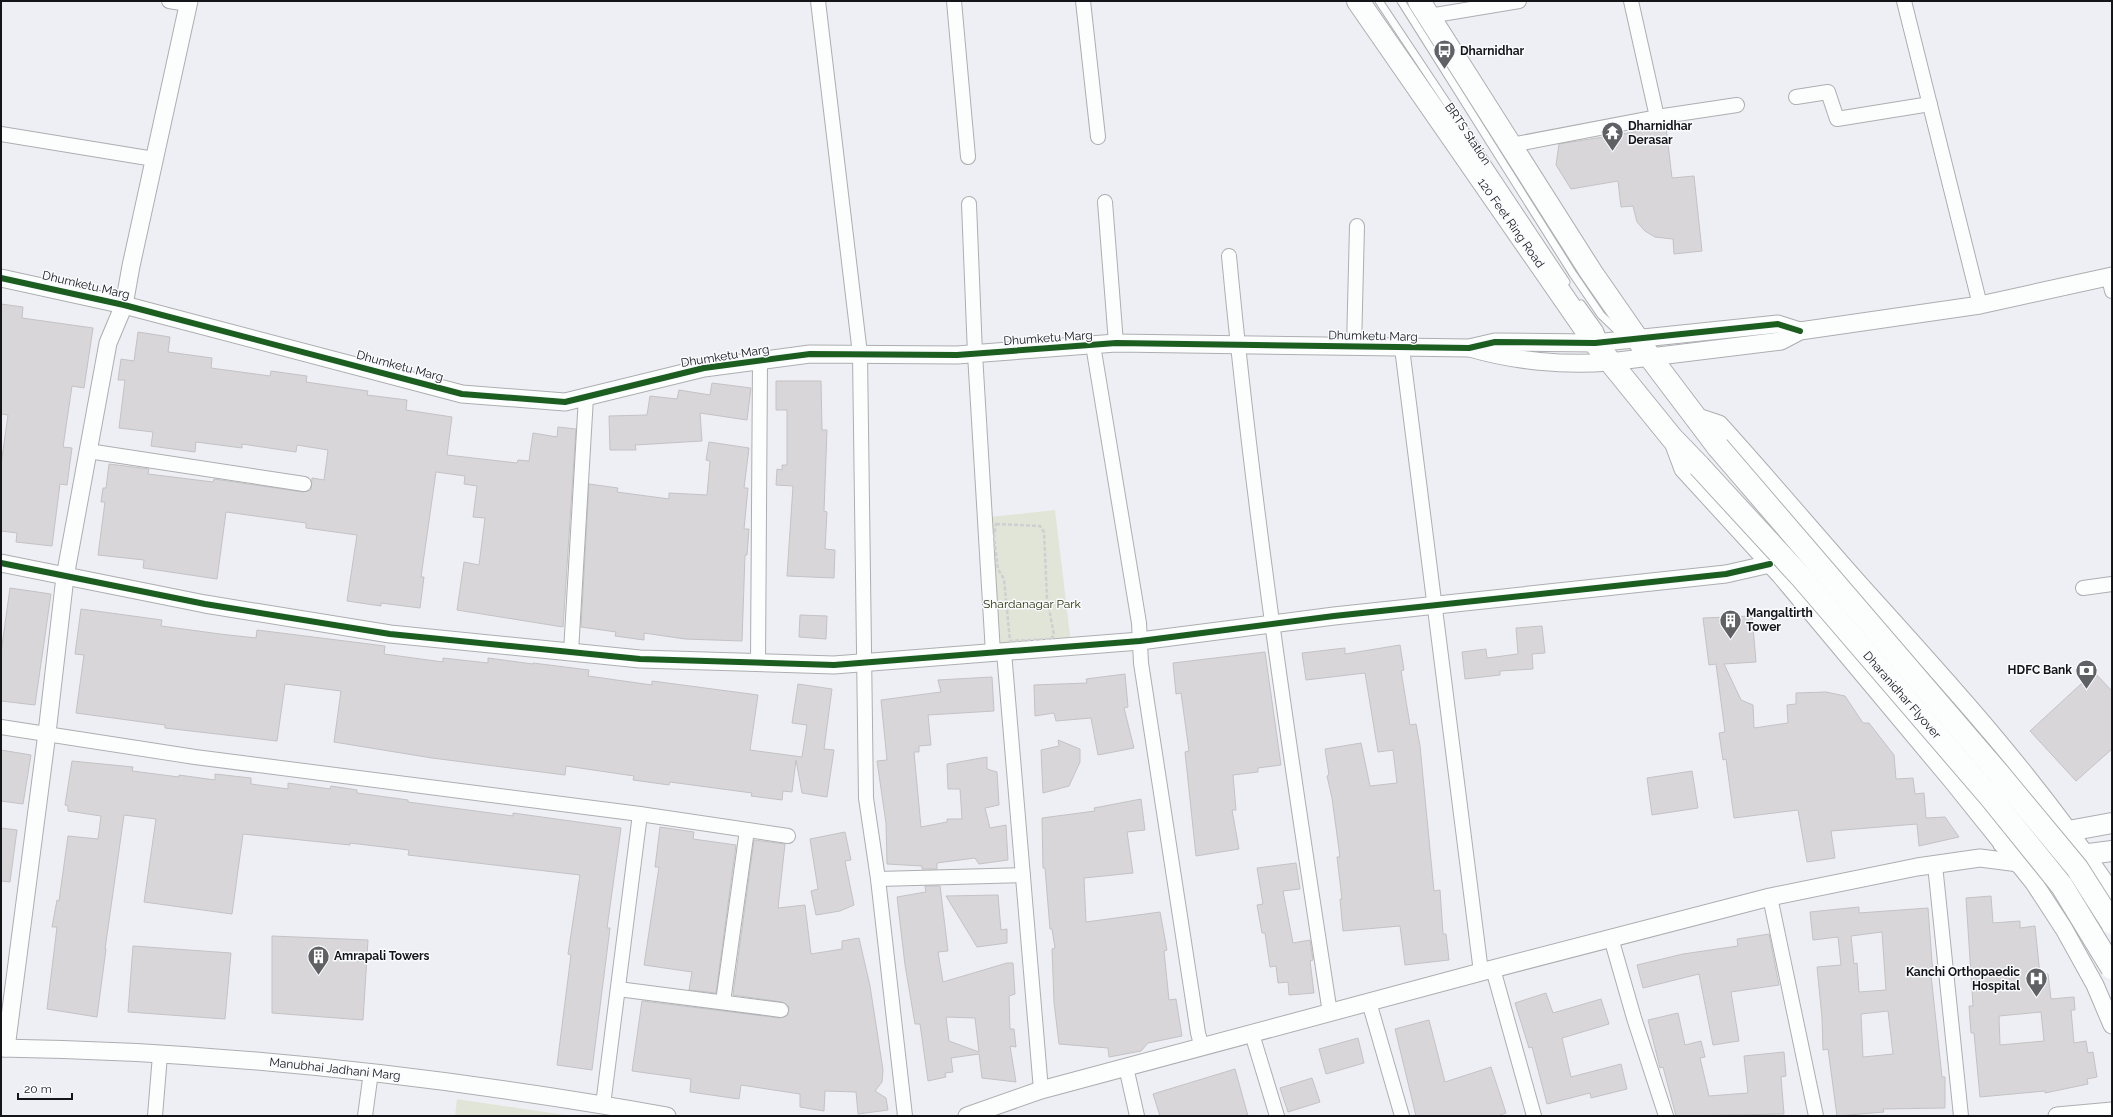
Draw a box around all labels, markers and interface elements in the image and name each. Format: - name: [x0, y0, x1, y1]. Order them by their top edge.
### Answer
- bus stop icon: Dharnidhar: [1431, 38, 1457, 71]
- place label: Dharnidhar: [1460, 44, 1525, 58]
- street label: BRTS Station: [1442, 100, 1494, 168]
- place label: Dharnidhar Derasar: [1628, 119, 1693, 147]
- temple icon: Dharnidhar Derasar: [1600, 120, 1626, 153]
- street label: 120 Feet Ring Road: [1475, 175, 1547, 271]
- street label: Dhumketu Marg: [41, 268, 131, 302]
- street label: Dhumketu Marg: [1003, 328, 1093, 348]
- street label: Dhumketu Marg: [1328, 328, 1418, 344]
- street label: Dhumketu Marg: [680, 342, 770, 370]
- street label: Dhumketu Marg: [355, 348, 445, 384]
- park label: Shardanagar Park: [983, 597, 1082, 611]
- place label: Mangaltirth Tower: [1746, 606, 1813, 634]
- building icon: Mangaltirth Tower: [1717, 607, 1743, 640]
- street label: Dharanidhar Flyover: [1860, 648, 1944, 742]
- bank icon: HDFC Bank: [2074, 657, 2100, 690]
- place label: HDFC Bank: [2008, 663, 2072, 677]
- building icon: Amrapali Towers: [306, 943, 332, 976]
- place label: Amrapali Towers: [334, 949, 430, 963]
- place label: Kanchi Orthopaedic Hospital: [1906, 965, 2020, 993]
- hospital icon: Kanchi Orthopaedic Hospital: [2023, 966, 2049, 999]
- street label: Manubhai Jadhani Marg: [269, 1055, 401, 1083]
- scale bar: [18, 1075, 72, 1101]
- text: 20 m: [24, 1082, 52, 1096]

